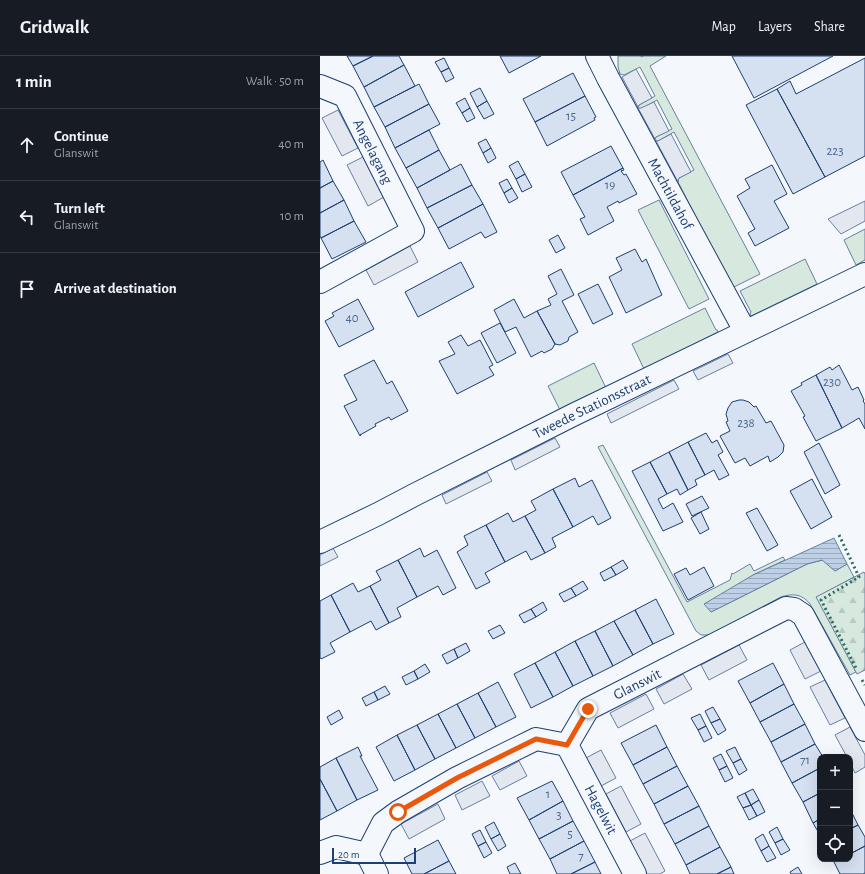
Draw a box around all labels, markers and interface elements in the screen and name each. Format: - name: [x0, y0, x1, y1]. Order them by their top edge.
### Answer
- text: Gridwalk: [20, 18, 89, 37]
- text: Map: [711, 20, 736, 34]
- text: Layers: [758, 20, 792, 34]
- text: Share: [814, 20, 845, 34]
- text: 1 min: [16, 73, 52, 90]
- text: Walk · 50 m: [246, 75, 304, 88]
- house number: 15: [566, 110, 576, 123]
- street label: Angelagang: [350, 117, 396, 187]
- text: Continue: [54, 129, 109, 144]
- icon: ahead: [16, 134, 38, 156]
- text: 40 m: [278, 138, 304, 151]
- house number: 223: [826, 145, 844, 158]
- text: Glanswit: [54, 147, 98, 160]
- street label: Machtildahof: [645, 155, 697, 233]
- house number: 19: [605, 179, 615, 192]
- text: Turn left: [54, 201, 105, 216]
- icon: left: [16, 206, 38, 228]
- text: 10 m: [280, 210, 304, 223]
- text: Glanswit: [54, 219, 98, 232]
- icon: arrive: [16, 278, 38, 300]
- text: Arrive at destination: [54, 281, 177, 296]
- house number: 40: [345, 312, 359, 325]
- street label: Tweede Stationsstraat: [531, 371, 653, 441]
- house number: 230: [823, 376, 841, 389]
- house number: 238: [737, 417, 755, 430]
- street label: Glanswit: [611, 666, 664, 702]
- route end: [579, 700, 597, 718]
- house number: 71: [800, 754, 810, 767]
- map controls: [817, 754, 853, 862]
- button: +: [817, 754, 853, 790]
- street label: Hagelwit: [582, 782, 620, 837]
- house number: 1: [546, 788, 550, 801]
- button: −: [817, 790, 853, 826]
- route start: [389, 803, 407, 821]
- house number: 3: [556, 809, 562, 822]
- button: locate: [817, 826, 853, 862]
- house number: 5: [567, 828, 573, 841]
- scale bar: [332, 846, 416, 865]
- text: 20 m: [338, 849, 359, 860]
- house number: 7: [578, 850, 584, 863]

